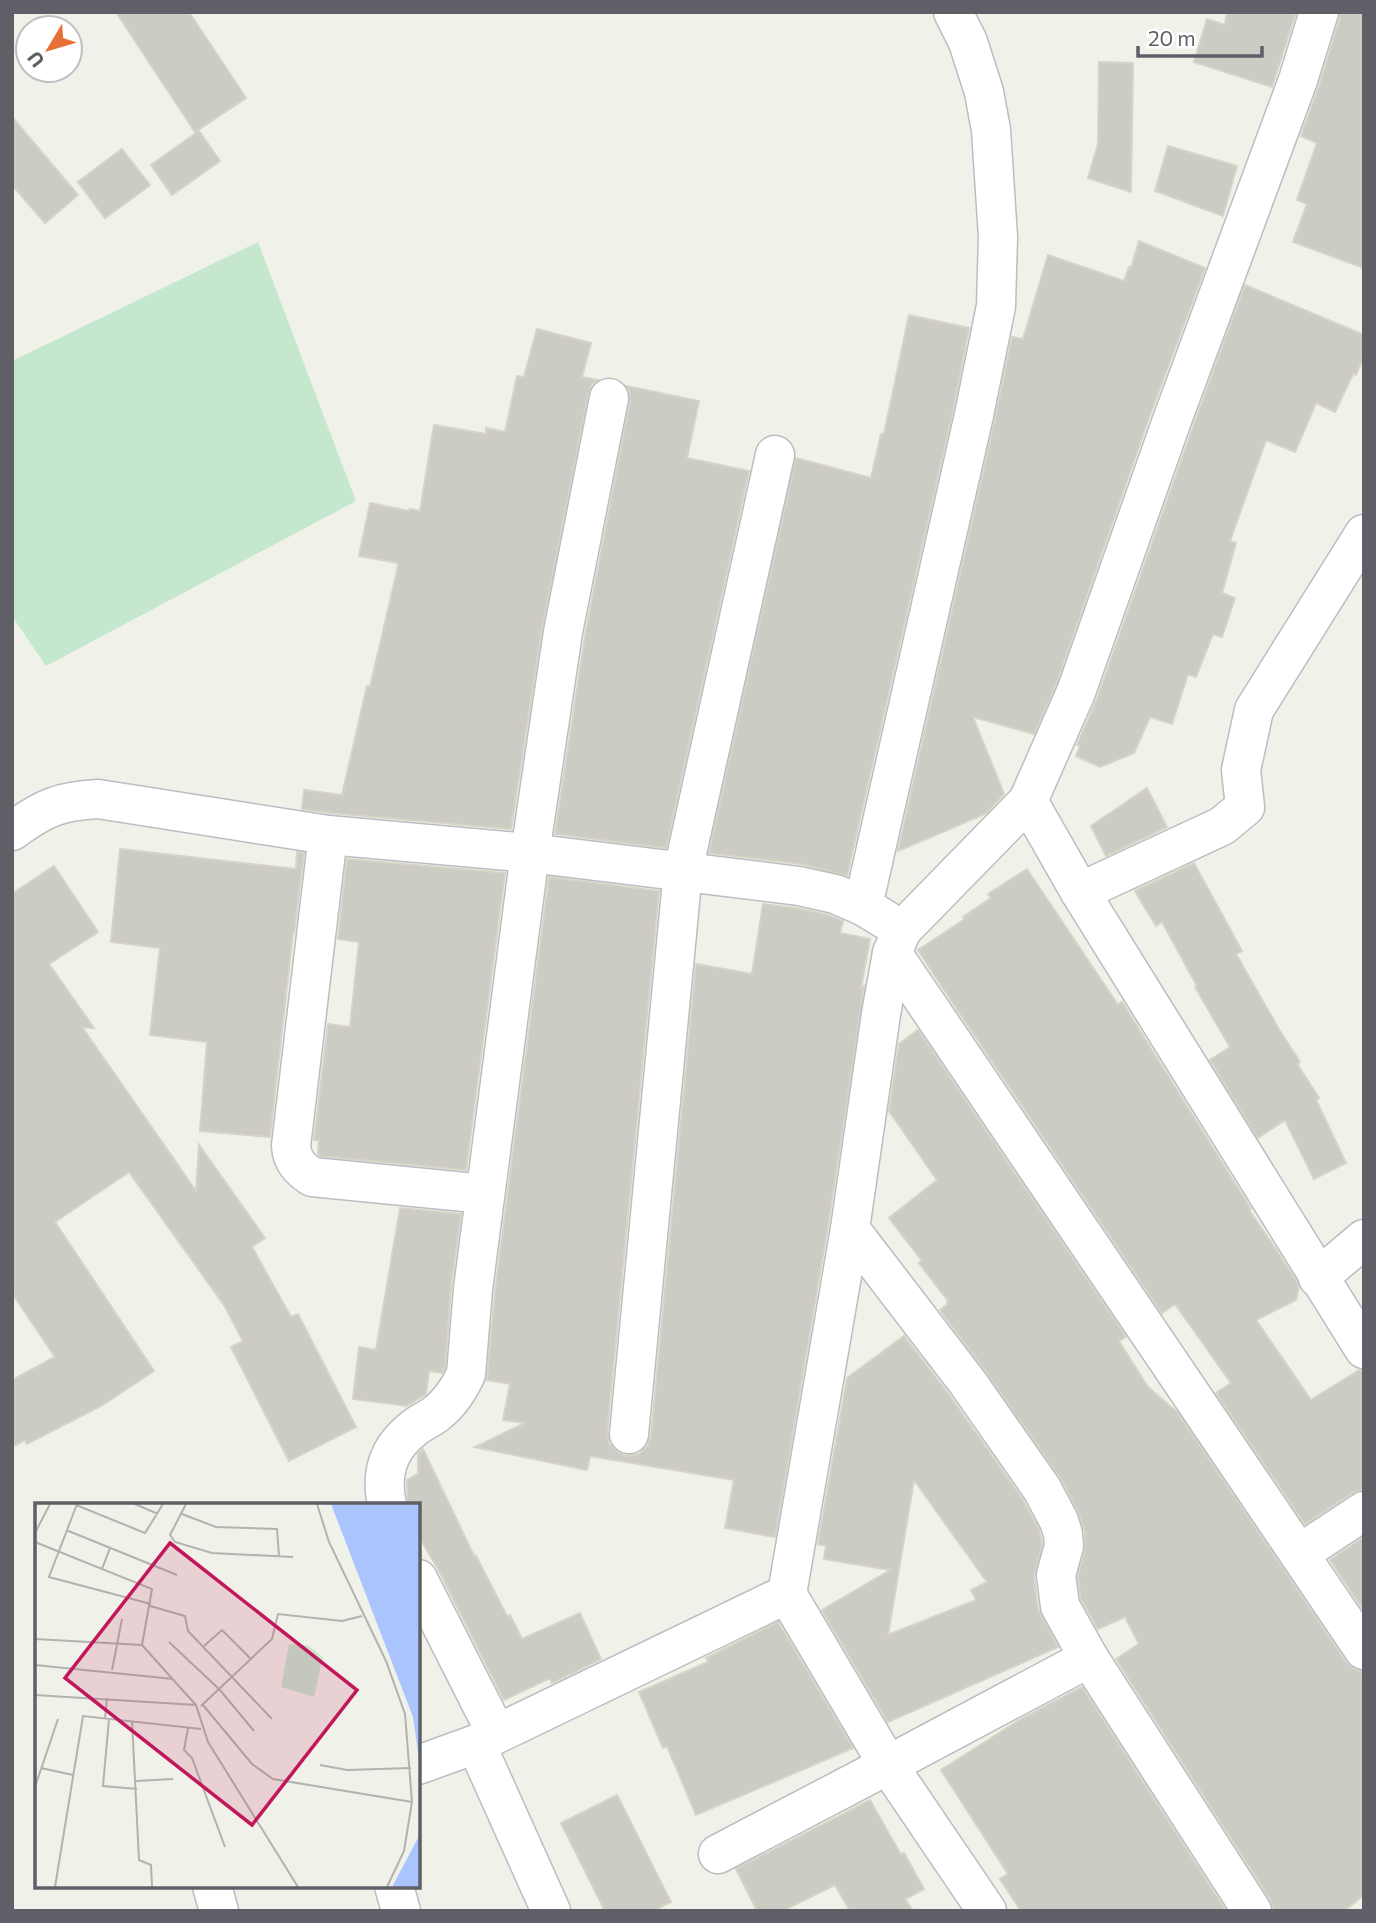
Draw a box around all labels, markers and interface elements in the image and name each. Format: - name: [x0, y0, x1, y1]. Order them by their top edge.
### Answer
- north arrow: [14, 14, 84, 84]
- scale bar: [1138, 14, 1262, 58]
- text: 20 m: [1148, 25, 1196, 50]
- text: U: [22, 47, 49, 72]
- inset map: [35, 1503, 420, 1888]

